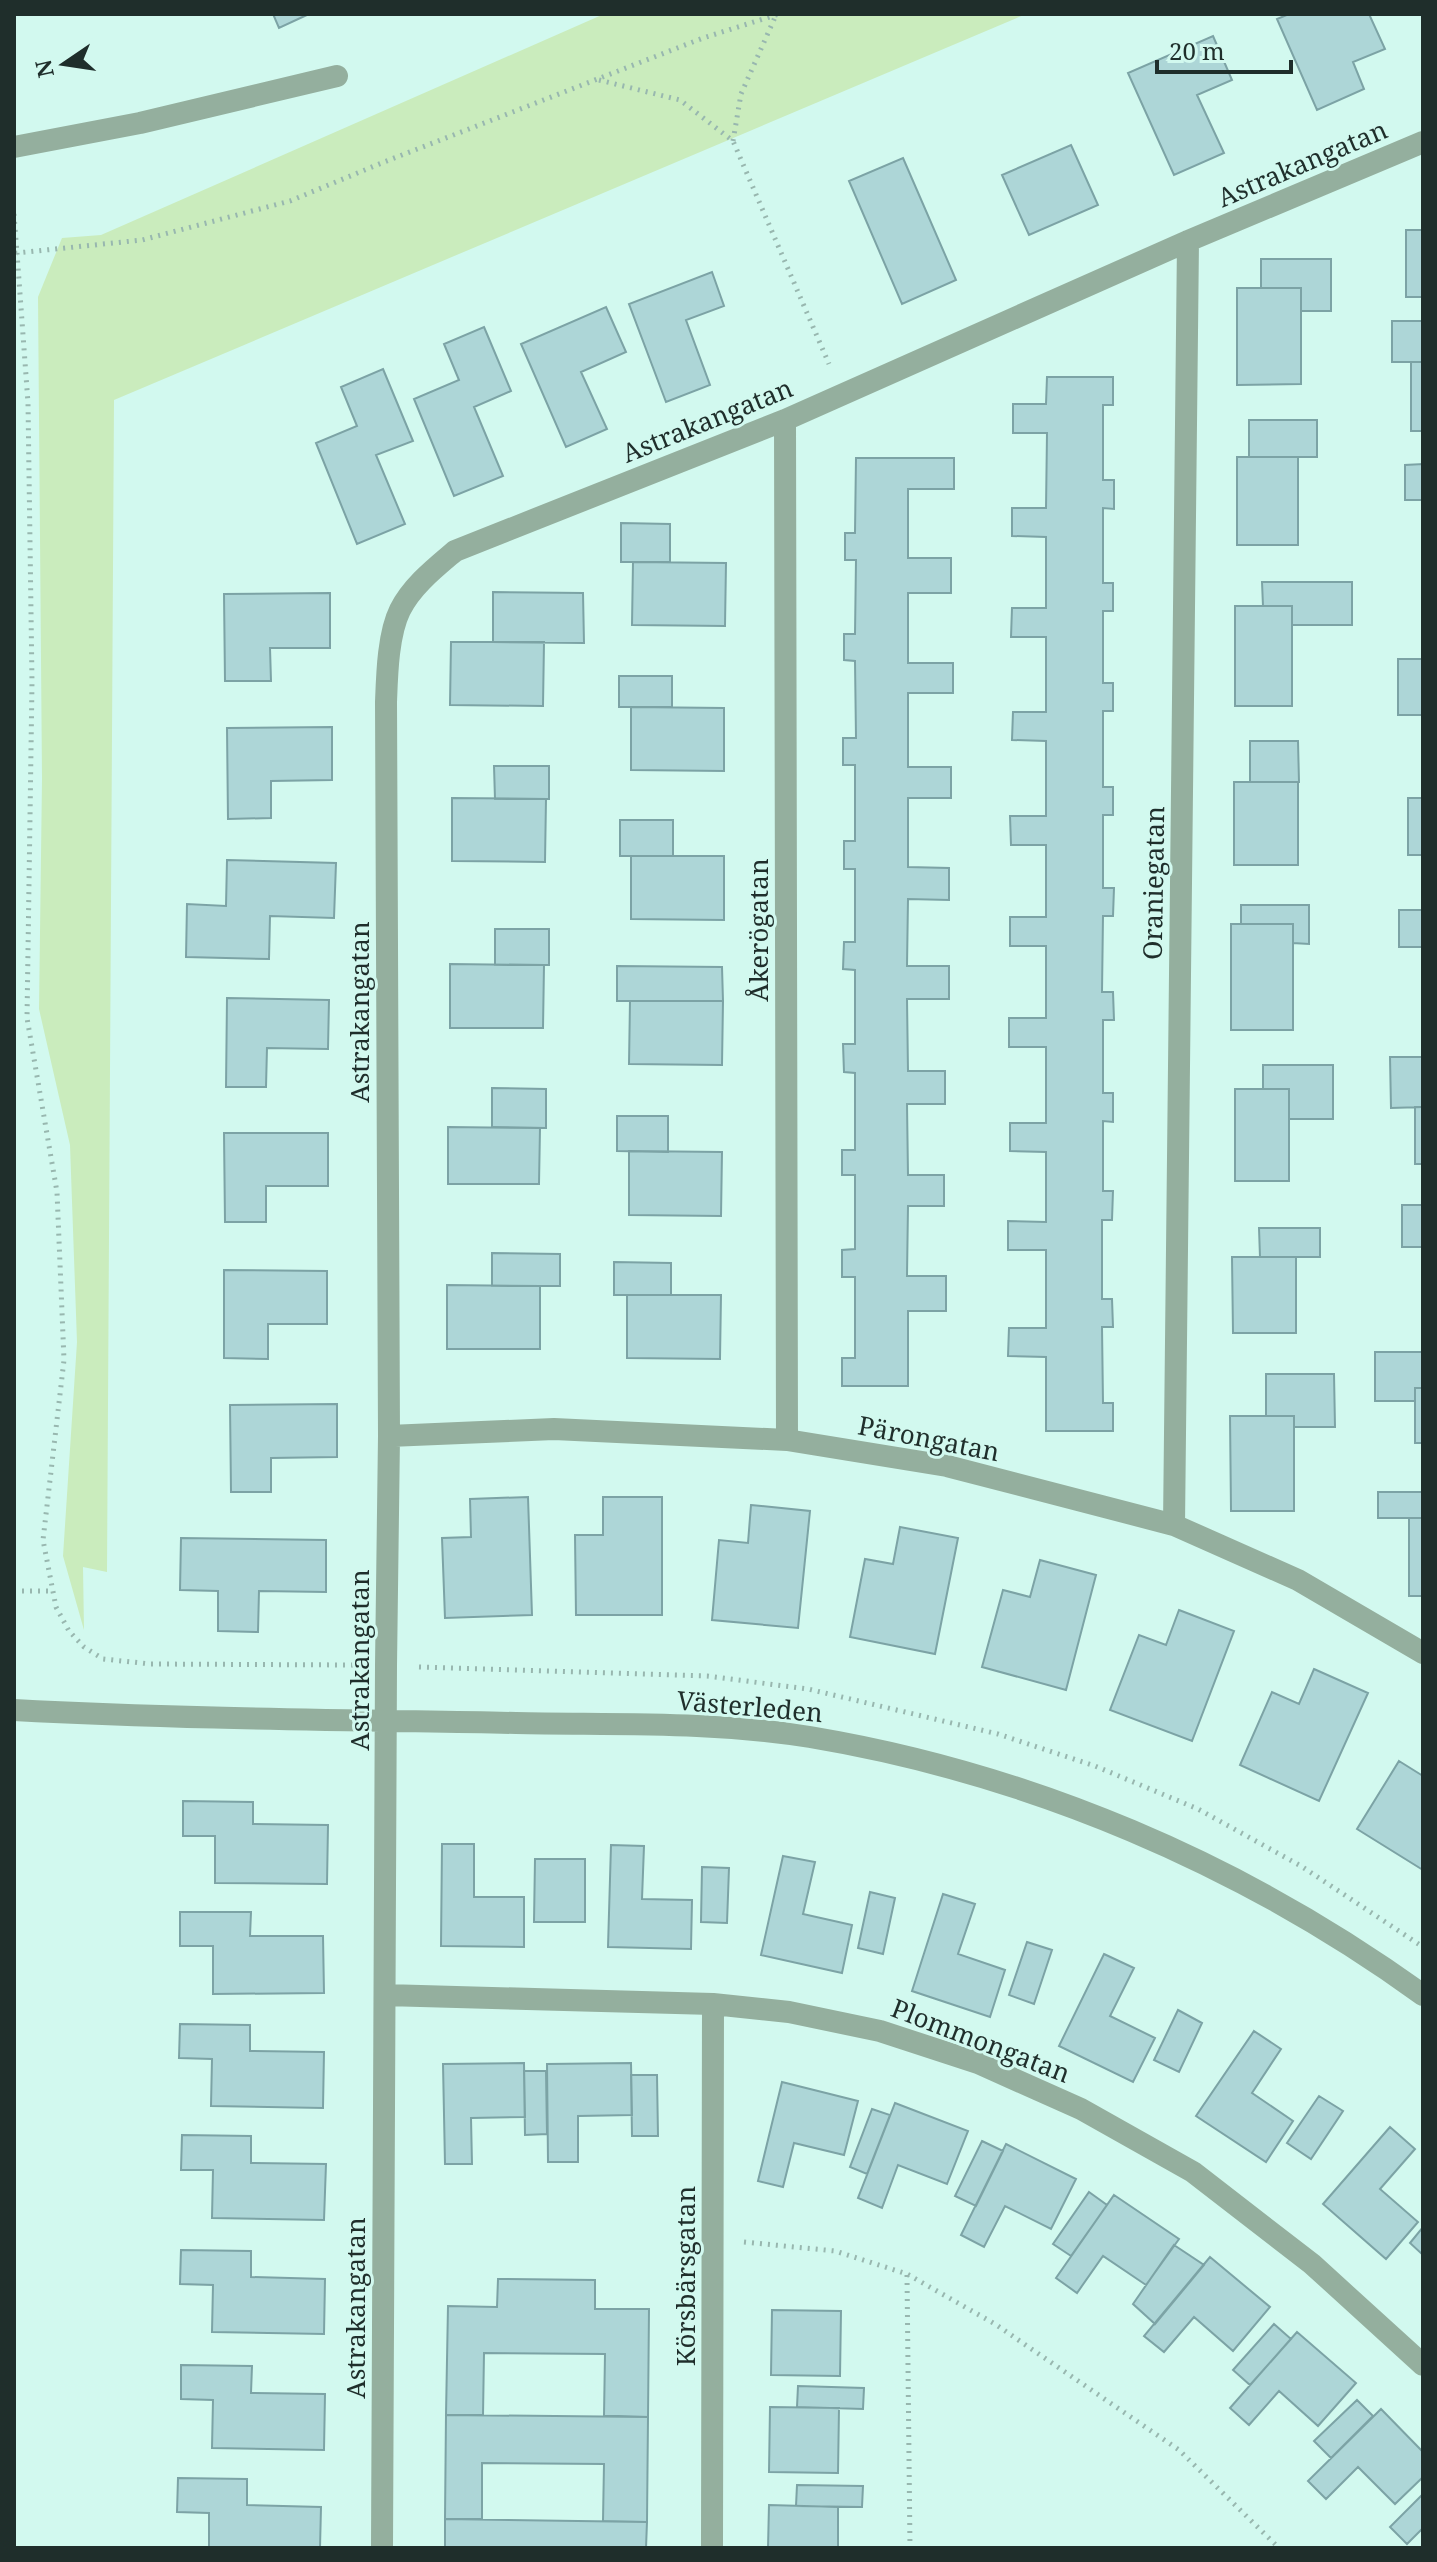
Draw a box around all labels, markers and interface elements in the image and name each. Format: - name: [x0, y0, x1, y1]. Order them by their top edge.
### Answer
- north arrow: [24, 24, 104, 104]
- scale bar: [1157, 24, 1291, 74]
- text: 20 m: [1169, 34, 1225, 67]
- text: N: [27, 57, 60, 81]
- street label: Astrakangatan: [1211, 111, 1393, 215]
- street label: Astrakangatan: [616, 369, 798, 471]
- street label: Oraniegatan: [1134, 806, 1172, 960]
- street label: Åkerögatan: [740, 858, 776, 1002]
- street label: Astrakangatan: [341, 921, 377, 1103]
- street label: Pärongatan: [855, 1407, 1003, 1469]
- street label: Astrakangatan: [341, 1569, 377, 1751]
- street label: Västerleden: [676, 1682, 825, 1730]
- street label: Plommongatan: [886, 1989, 1076, 2091]
- street label: Körsbärsgatan: [667, 2186, 703, 2366]
- street label: Astrakangatan: [337, 2217, 373, 2399]

